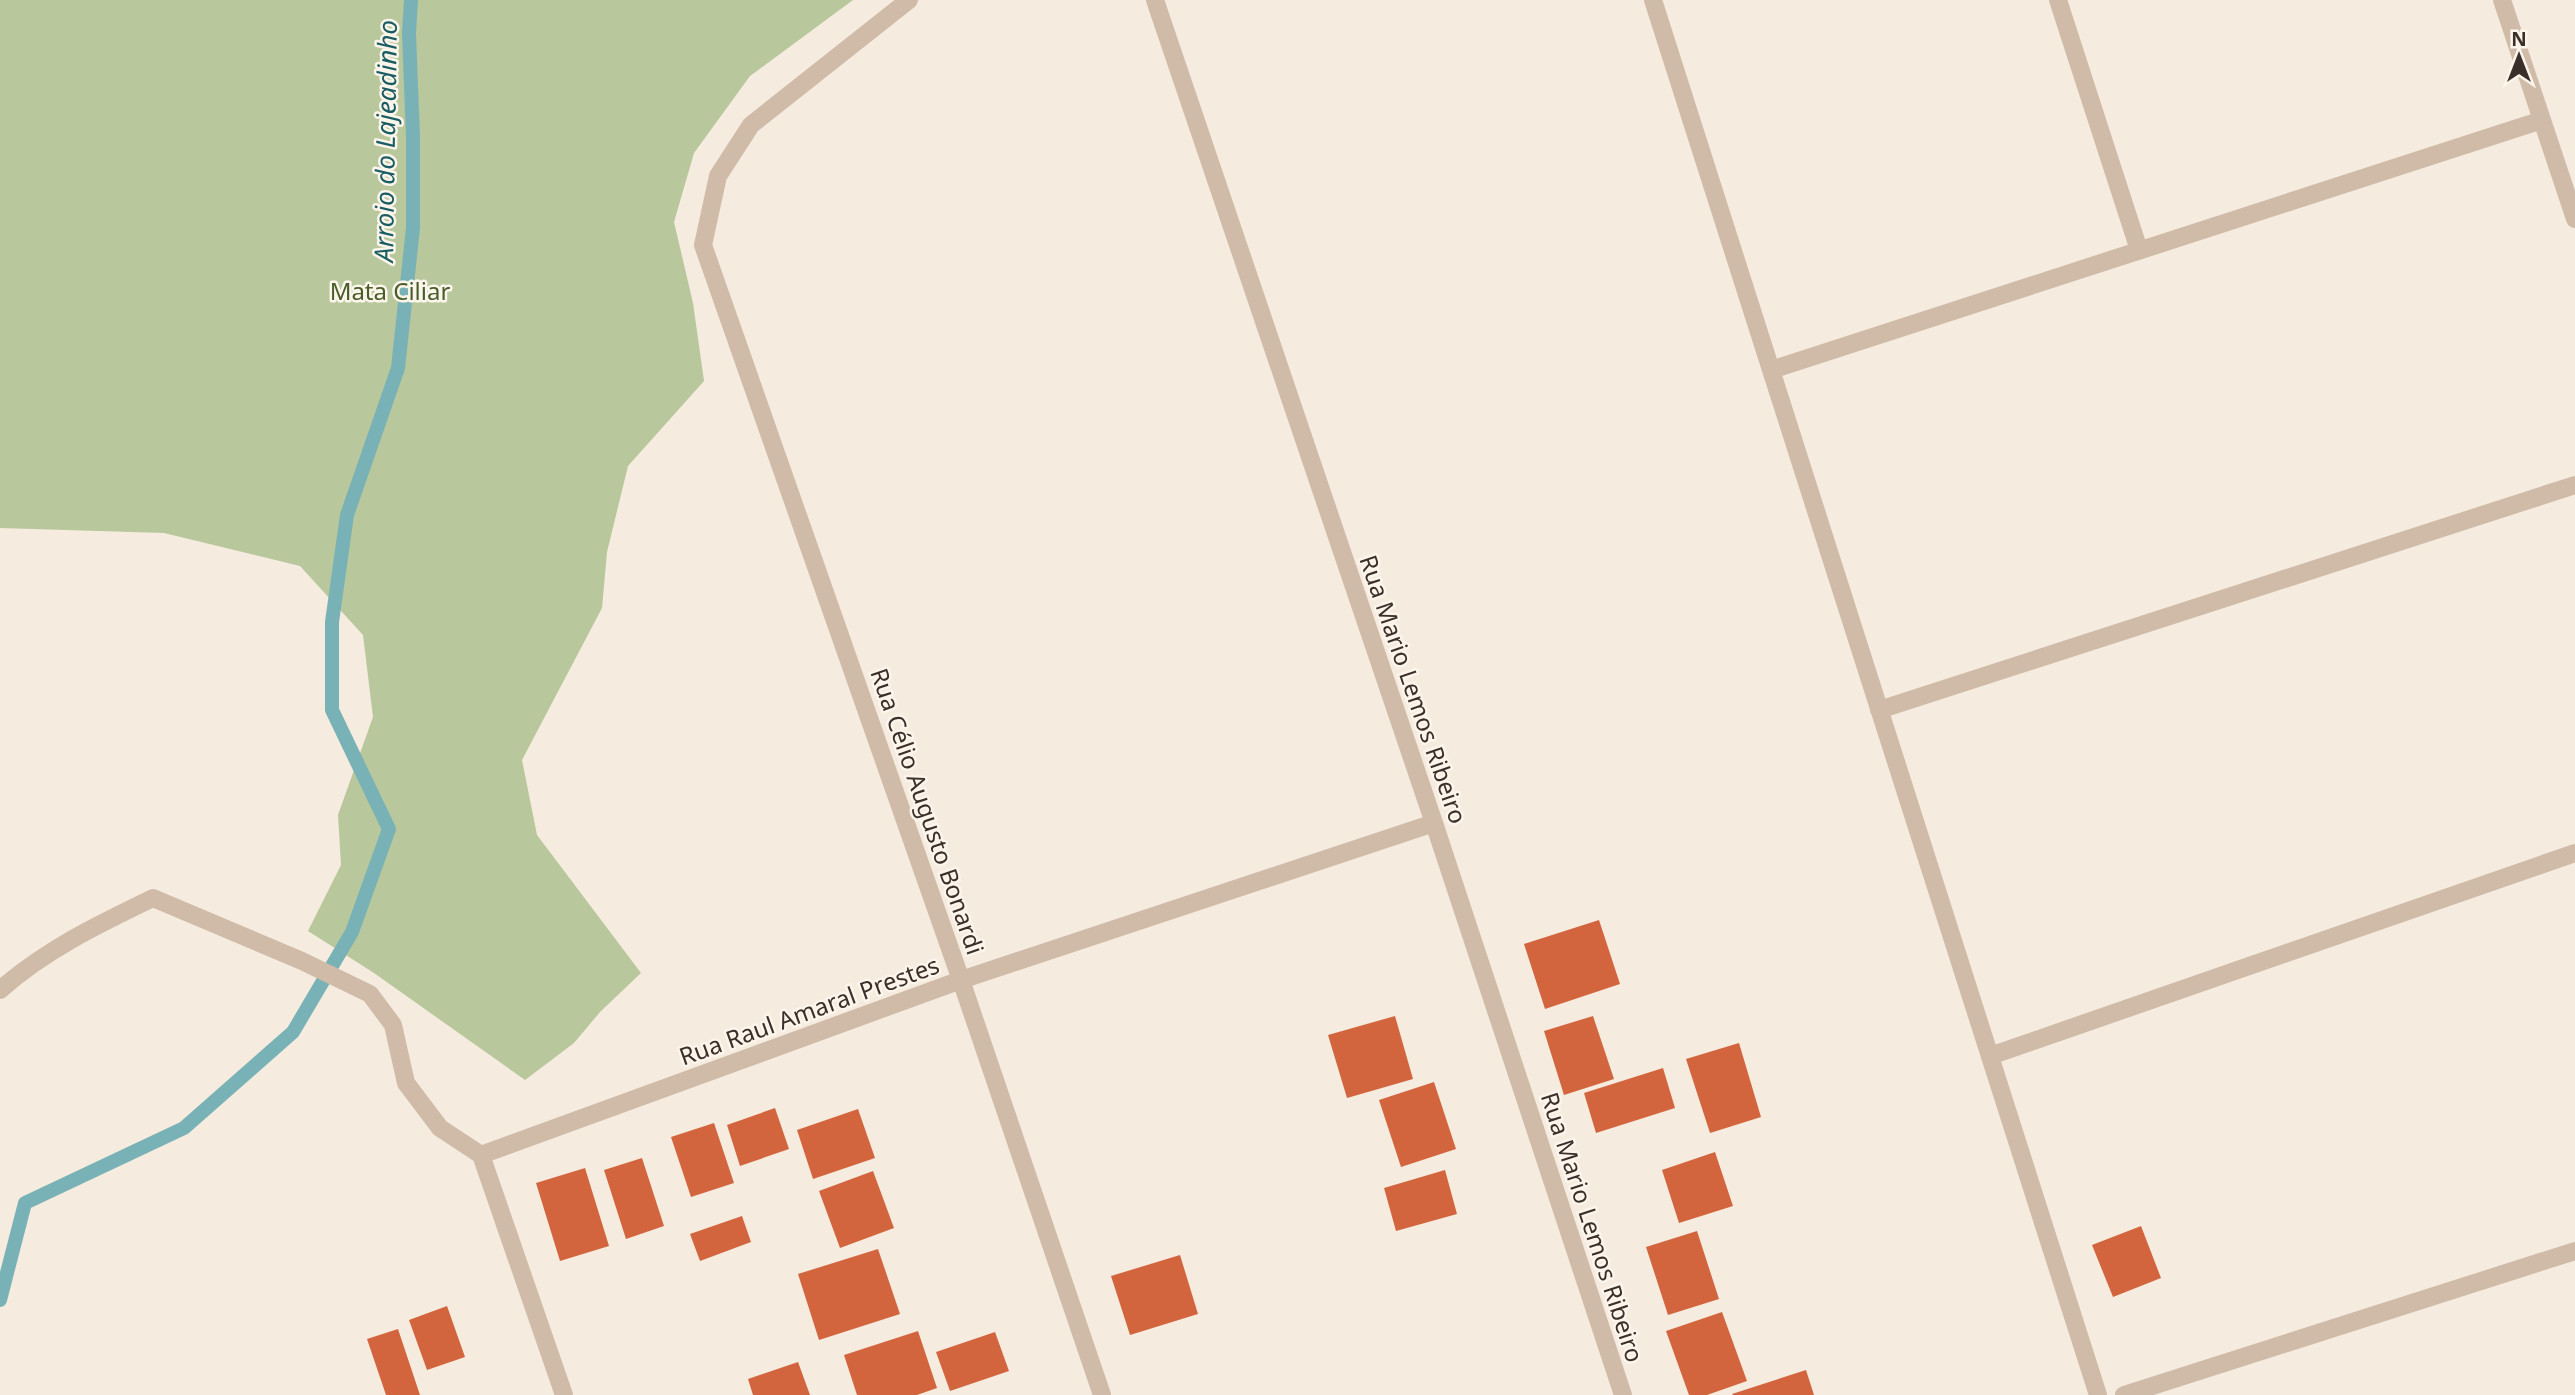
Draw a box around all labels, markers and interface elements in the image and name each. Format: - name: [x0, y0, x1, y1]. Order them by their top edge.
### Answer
- water label: Arroio do Lajeadinho: [365, 20, 405, 264]
- north arrow: [2484, 21, 2554, 91]
- text: N: [2511, 26, 2527, 52]
- park label: Mata Ciliar: [330, 274, 450, 307]
- street label: Rua Mario Lemos Ribeiro: [1353, 550, 1475, 828]
- street label: Rua Célio Augusto Bonardi: [863, 663, 993, 959]
- street label: Rua Raul Amaral Prestes: [674, 948, 944, 1072]
- street label: Rua Mario Lemos Ribeiro: [1534, 1088, 1652, 1366]

